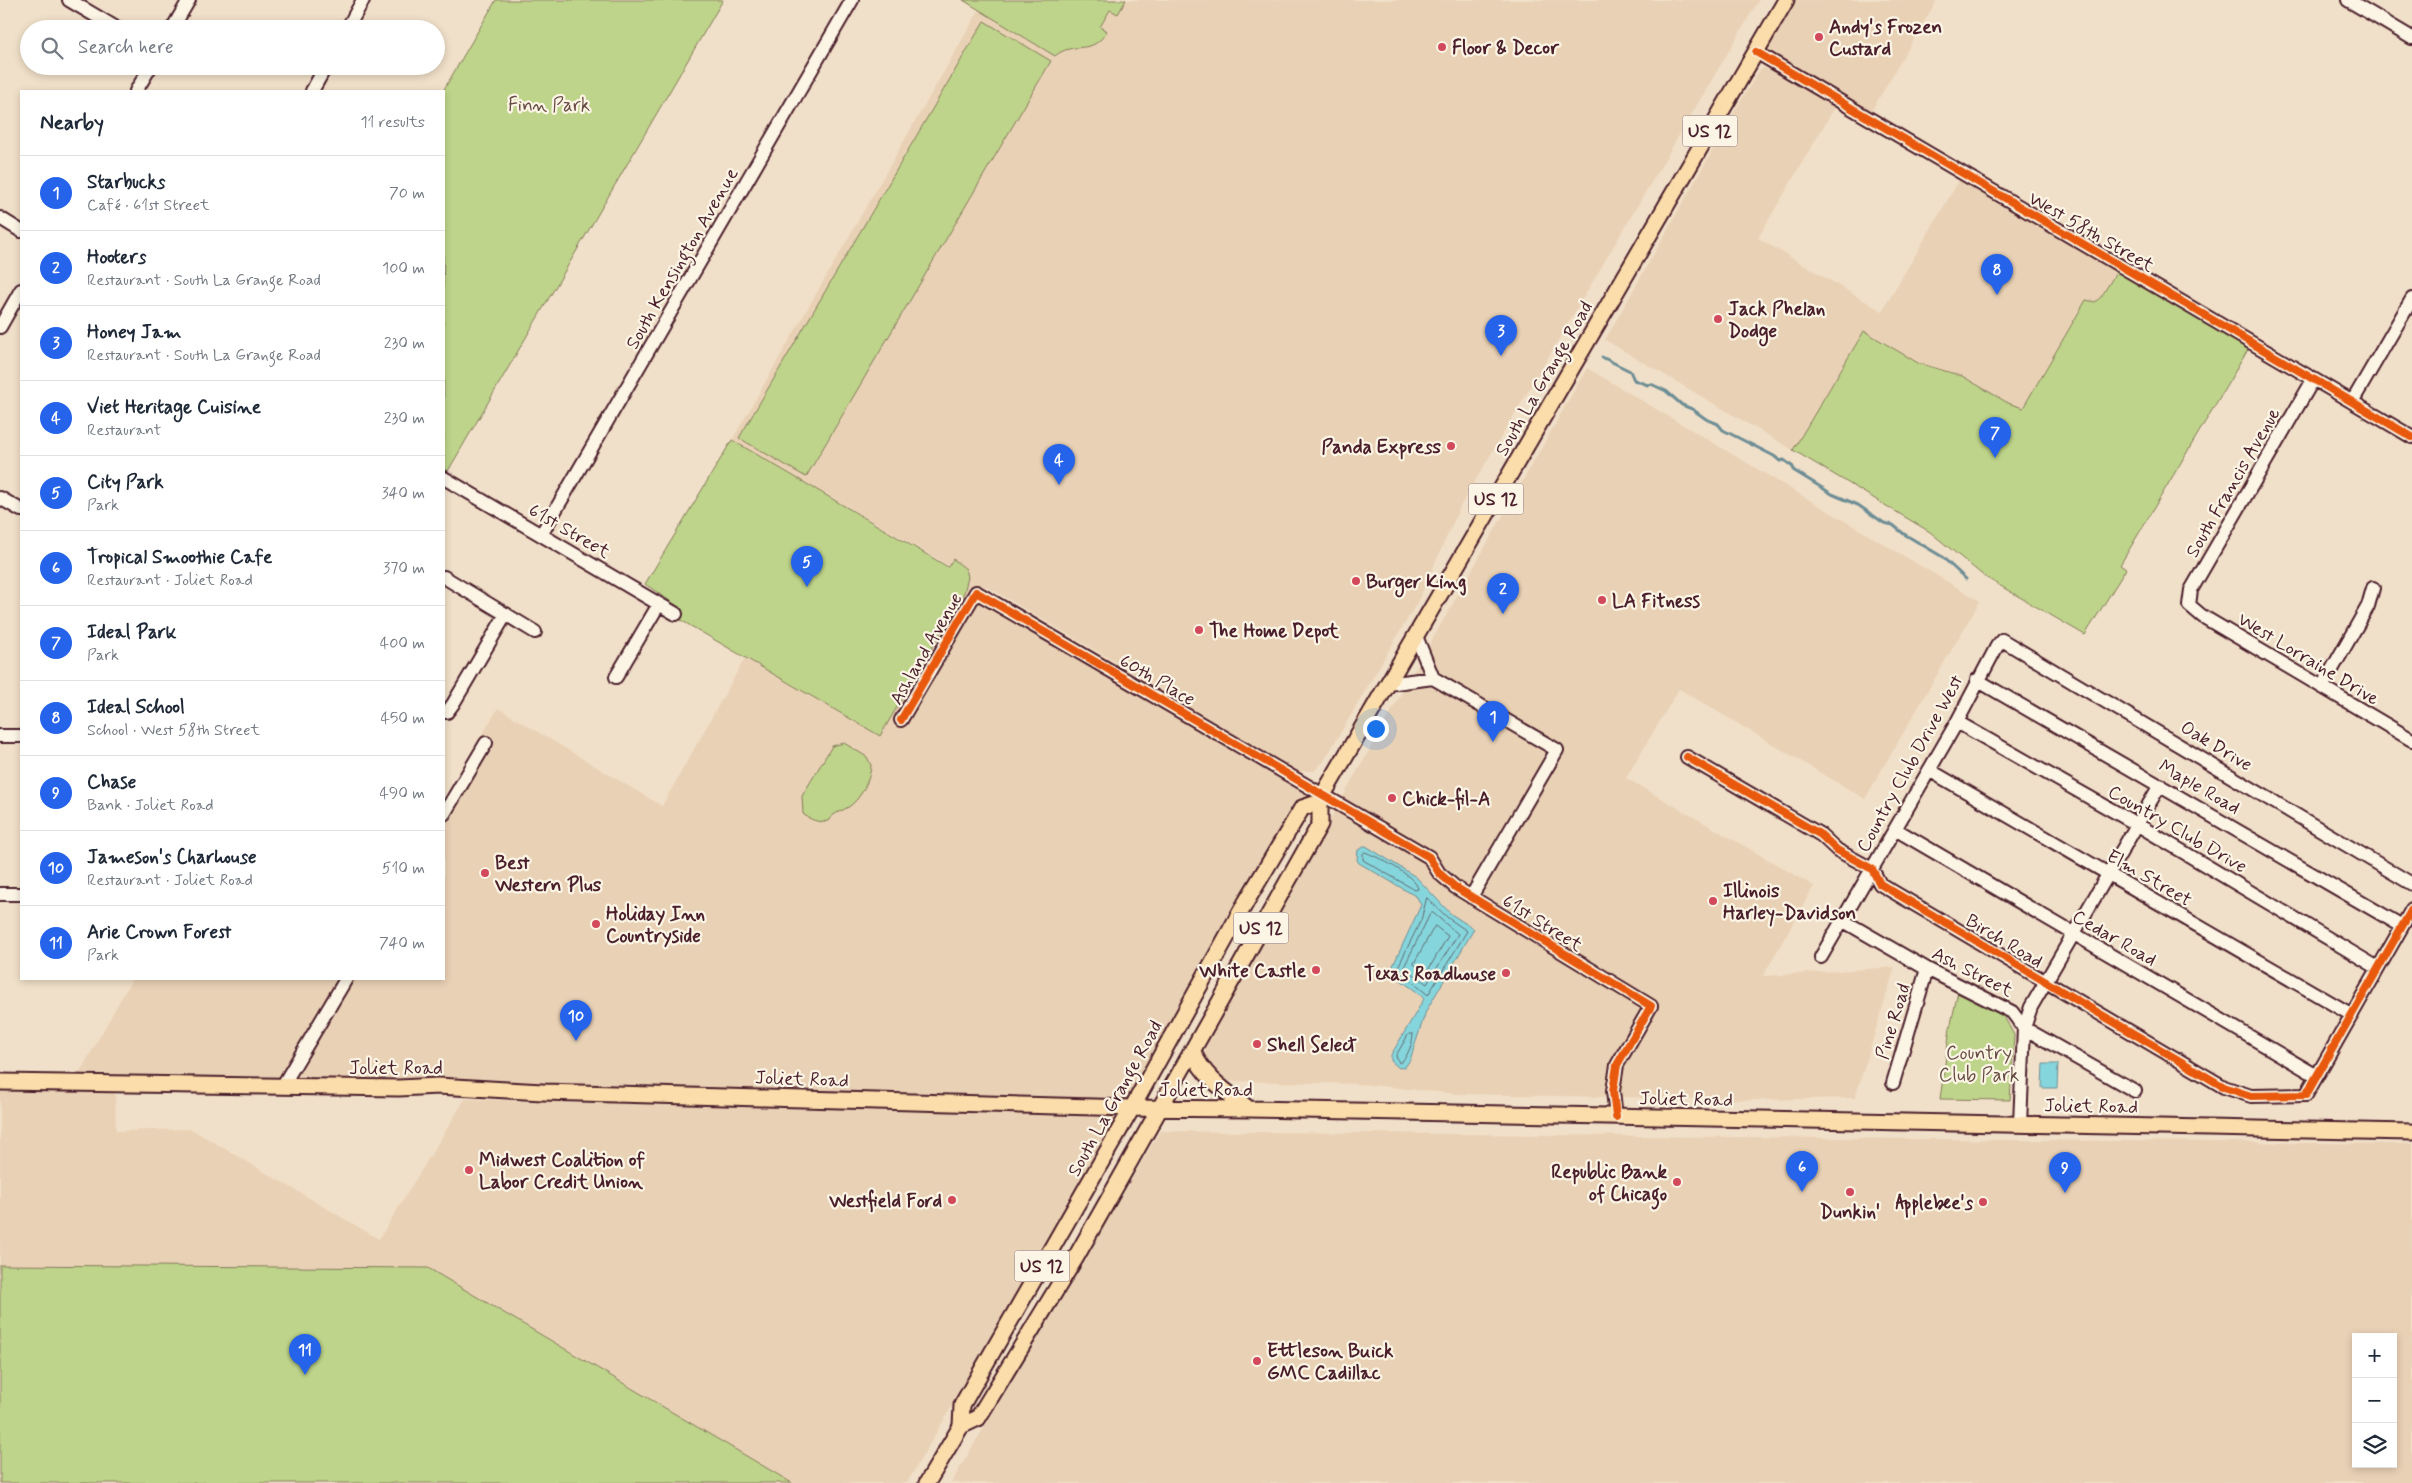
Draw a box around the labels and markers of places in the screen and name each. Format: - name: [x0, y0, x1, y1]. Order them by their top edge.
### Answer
- place label: Andy's Frozen Custard: [1829, 15, 1942, 62]
- marker: Andy's Frozen Custard: [1813, 31, 1825, 43]
- place label: Floor & Decor: [1452, 36, 1560, 61]
- marker: Floor & Decor: [1436, 41, 1448, 53]
- pin: 8: [1981, 254, 2013, 295]
- place label: Jack Phelan Dodge: [1728, 297, 1826, 347]
- marker: Jack Phelan Dodge: [1712, 313, 1724, 325]
- pin: 3: [1485, 315, 1517, 356]
- pin: 7: [1979, 417, 2011, 458]
- place label: Panda Express: [1321, 435, 1442, 460]
- marker: Panda Express: [1445, 440, 1457, 452]
- pin: 4: [1043, 444, 1075, 485]
- pin: 5: [791, 546, 823, 587]
- place label: Burger King: [1366, 570, 1467, 598]
- pin: 2: [1487, 573, 1519, 614]
- marker: Burger King: [1350, 575, 1362, 587]
- place label: LA Fitness: [1612, 589, 1700, 614]
- marker: LA Fitness: [1596, 594, 1608, 606]
- place label: The Home Depot: [1209, 619, 1340, 644]
- marker: The Home Depot: [1193, 624, 1205, 636]
- pin: 1: [1477, 701, 1509, 742]
- place label: Chick-fil-A: [1402, 787, 1490, 812]
- marker: Chick-fil-A: [1386, 792, 1398, 804]
- place label: Best Western Plus: [494, 851, 602, 898]
- marker: Best Western Plus: [479, 867, 491, 879]
- place label: Illinois Harley-Davidson: [1723, 879, 1856, 927]
- marker: Illinois Harley-Davidson: [1707, 895, 1719, 907]
- place label: Holiday Inn Countryside: [606, 902, 706, 949]
- marker: Holiday Inn Countryside: [590, 918, 602, 930]
- place label: White Castle: [1198, 959, 1307, 984]
- place label: Texas Roadhouse: [1364, 962, 1496, 987]
- marker: White Castle: [1310, 964, 1322, 976]
- marker: Texas Roadhouse: [1500, 967, 1512, 979]
- pin: 10: [560, 1000, 592, 1041]
- place label: Shell Select: [1267, 1033, 1357, 1058]
- marker: Shell Select: [1251, 1038, 1263, 1050]
- place label: Midwest Coalition of Labor Credit Union: [479, 1148, 646, 1195]
- pin: 6: [1786, 1151, 1818, 1192]
- pin: 9: [2049, 1152, 2081, 1193]
- place label: Republic Bank of Chicago: [1551, 1160, 1667, 1210]
- marker: Midwest Coalition of Labor Credit Union: [463, 1164, 475, 1176]
- marker: Republic Bank of Chicago: [1671, 1176, 1683, 1188]
- marker: Dunkin': [1844, 1186, 1856, 1198]
- place label: Westfield Ford: [828, 1189, 942, 1214]
- place label: Applebee's: [1895, 1191, 1974, 1218]
- marker: Westfield Ford: [946, 1194, 958, 1206]
- marker: Applebee's: [1977, 1196, 1989, 1208]
- place label: Dunkin': [1820, 1200, 1880, 1225]
- pin: 11: [289, 1334, 321, 1375]
- place label: Ettleson Buick GMC Cadillac: [1267, 1339, 1394, 1386]
- marker: Ettleson Buick GMC Cadillac: [1251, 1355, 1263, 1367]

